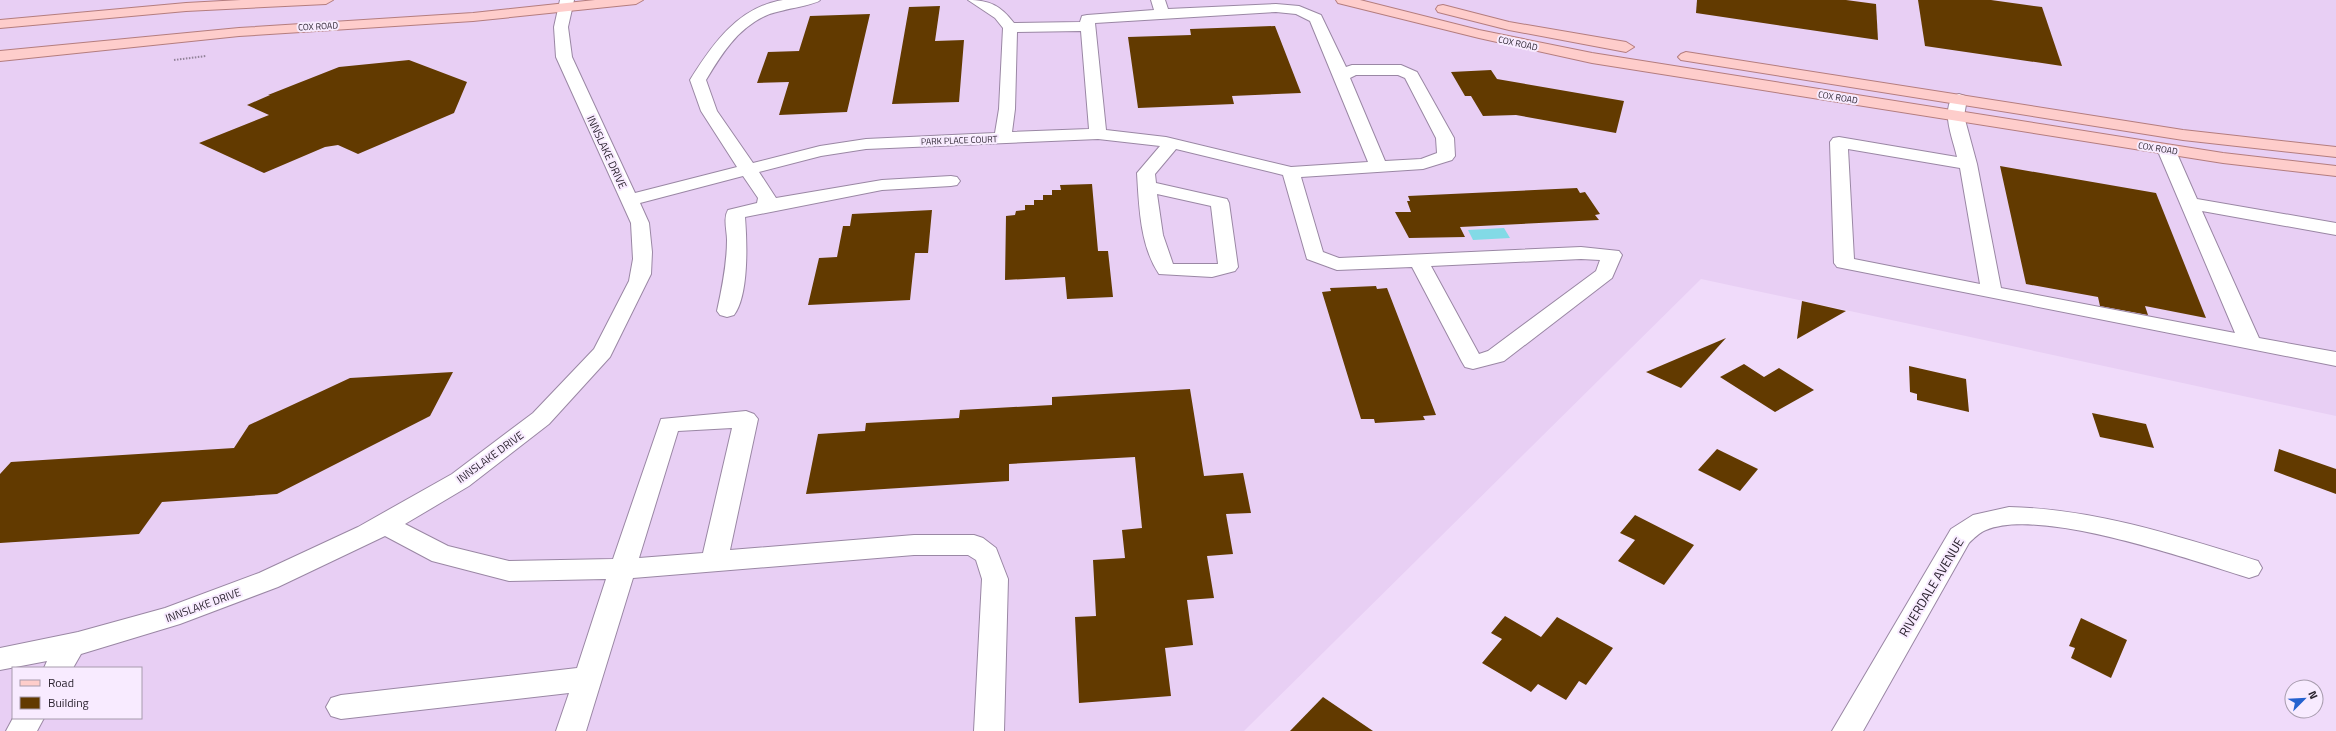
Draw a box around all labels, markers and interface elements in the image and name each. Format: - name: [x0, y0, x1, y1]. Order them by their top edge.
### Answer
- street label: COX ROAD: [298, 18, 339, 34]
- street label: COX ROAD: [1497, 32, 1539, 54]
- street label: COX ROAD: [1817, 87, 1859, 107]
- street label: INNSLAKE DRIVE: [583, 113, 631, 191]
- street label: PARK PLACE COURT: [921, 132, 998, 148]
- street label: COX ROAD: [2137, 138, 2179, 158]
- street label: INNSLAKE DRIVE: [453, 427, 527, 487]
- street label: RIVERDALE AVENUE: [1893, 534, 1969, 640]
- street label: INNSLAKE DRIVE: [163, 584, 243, 626]
- legend: [12, 667, 142, 719]
- text: Road: [48, 673, 74, 692]
- north arrow: [2284, 679, 2324, 719]
- text: N: [2304, 688, 2322, 702]
- text: Building: [48, 693, 89, 712]

